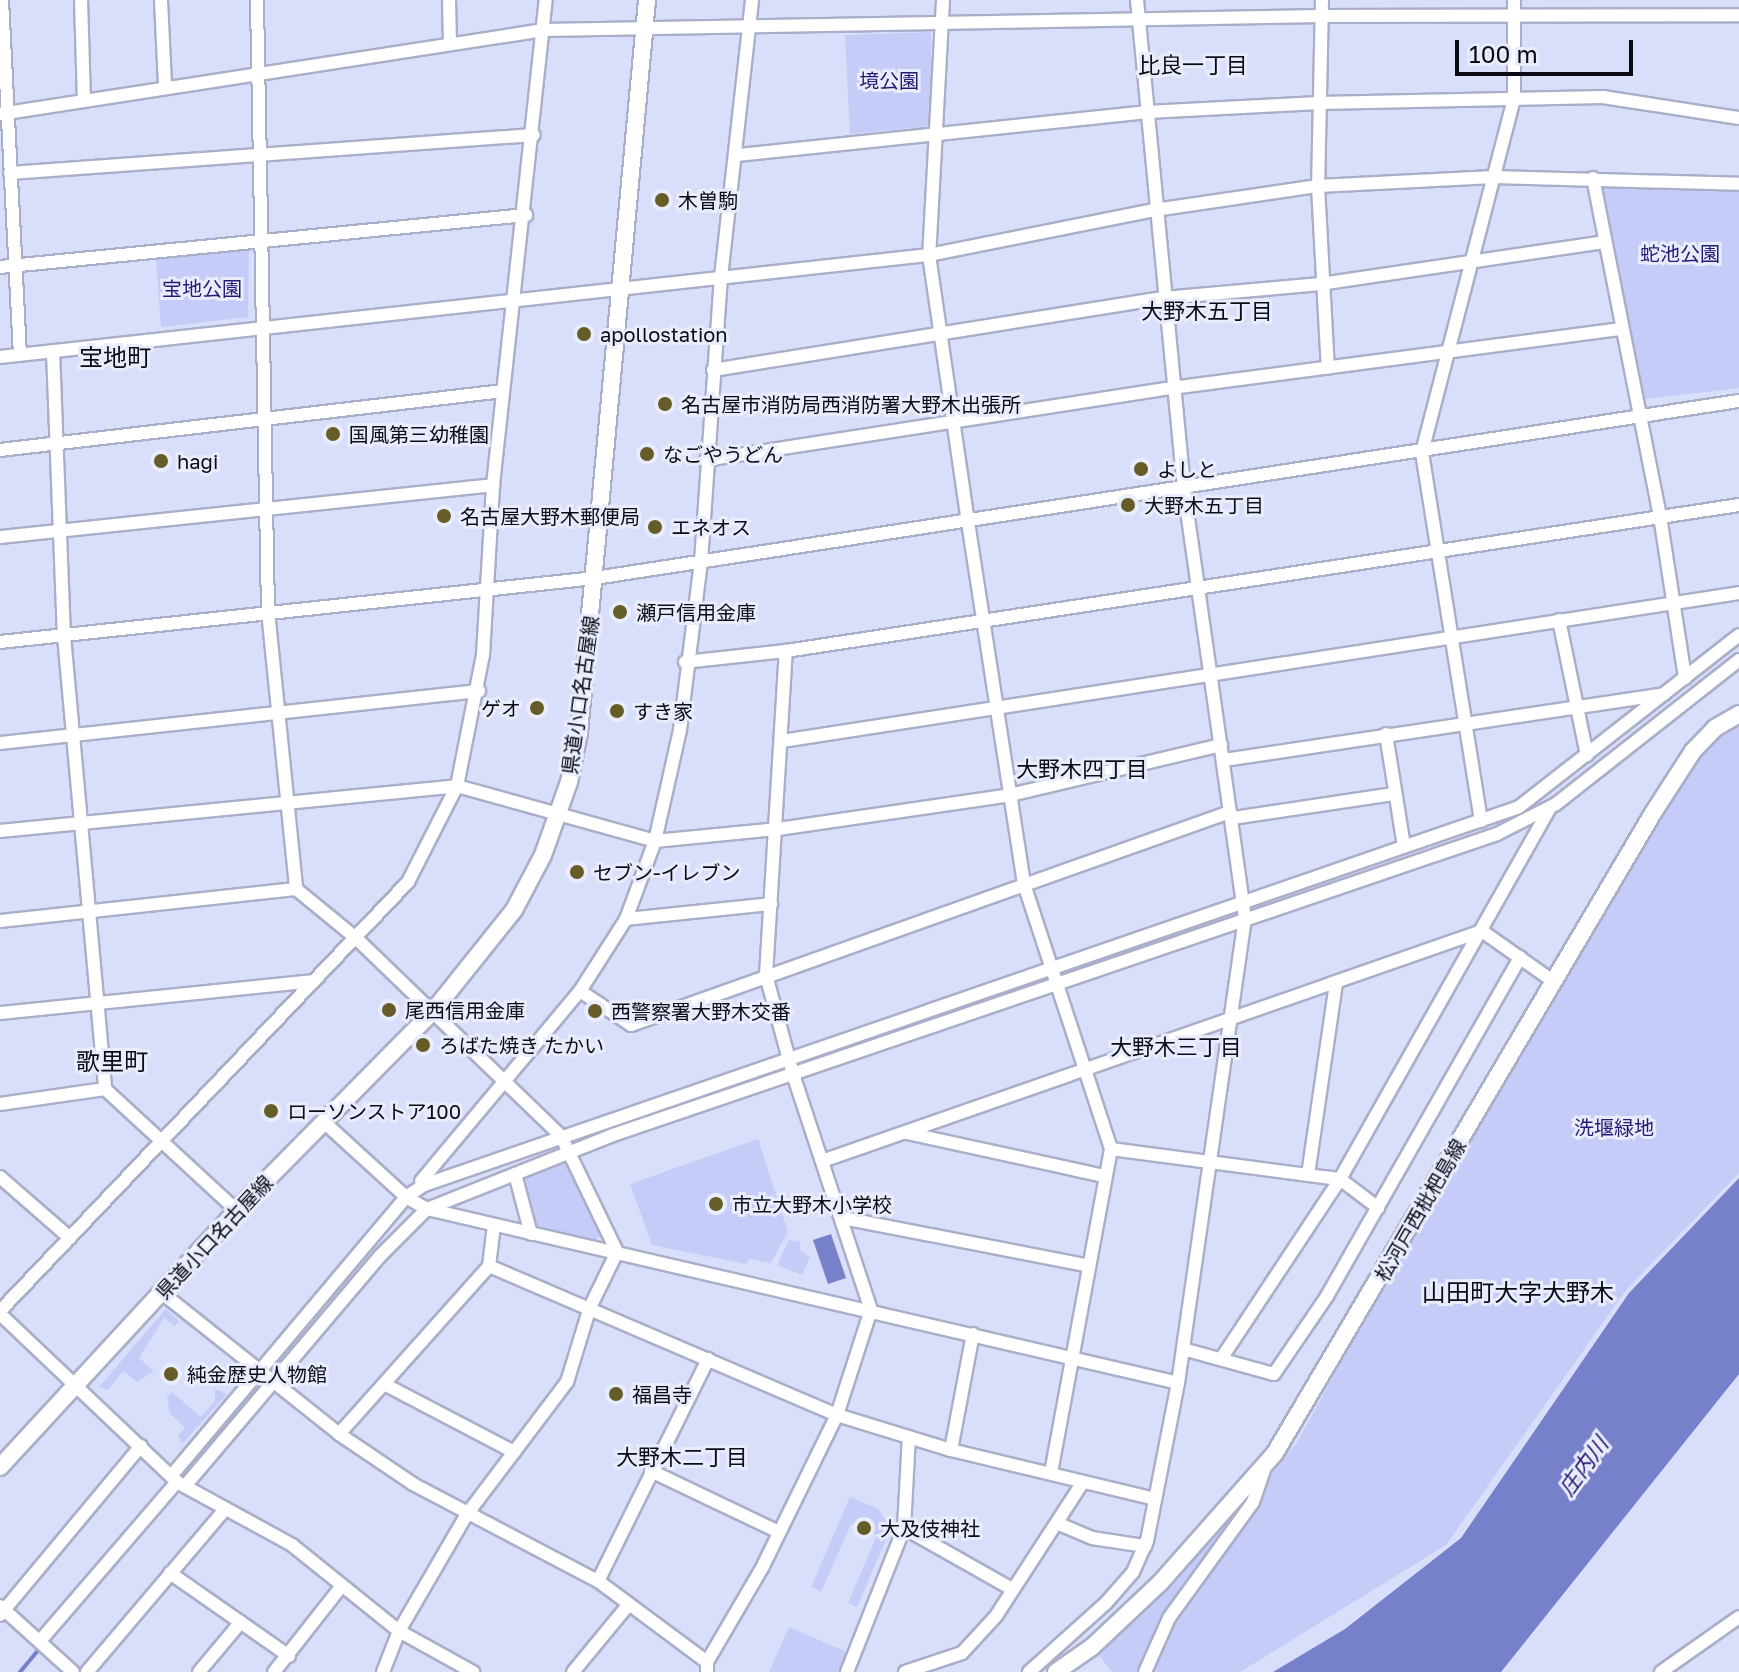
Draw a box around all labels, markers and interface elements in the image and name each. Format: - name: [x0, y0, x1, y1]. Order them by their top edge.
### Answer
- scale bar: [1459, 24, 1637, 74]
- text: 100 m: [1469, 39, 1538, 68]
- district label: 比良一丁目: [1138, 52, 1248, 78]
- park label: 境公園: [859, 68, 919, 92]
- place label: 木曽駒: [678, 188, 738, 212]
- marker: 木曽駒: [653, 191, 671, 209]
- park label: 蛇池公園: [1640, 241, 1720, 265]
- park label: 宝地公園: [162, 276, 242, 300]
- district label: 大野木五丁目: [1141, 298, 1273, 324]
- place label: apollostation: [600, 322, 728, 346]
- marker: apollostation: [575, 325, 593, 343]
- district label: 宝地町: [79, 343, 151, 371]
- place label: 名古屋市消防局西消防署大野木出張所: [681, 392, 1021, 416]
- marker: 名古屋市消防局西消防署大野木出張所: [656, 395, 674, 413]
- place label: 国風第三幼稚園: [349, 422, 489, 446]
- marker: 国風第三幼稚園: [324, 425, 342, 443]
- place label: なごやうどん: [663, 442, 783, 466]
- marker: なごやうどん: [638, 445, 656, 463]
- place label: hagi: [177, 449, 218, 473]
- marker: hagi: [152, 452, 170, 470]
- place label: よしと: [1157, 457, 1217, 481]
- marker: よしと: [1132, 460, 1150, 478]
- place label: 大野木五丁目: [1144, 493, 1264, 517]
- marker: 大野木五丁目: [1119, 496, 1137, 514]
- place label: 名古屋大野木郵便局: [460, 504, 640, 528]
- marker: 名古屋大野木郵便局: [435, 507, 453, 525]
- place label: エネオス: [671, 515, 751, 539]
- marker: エネオス: [646, 518, 664, 536]
- place label: 瀬戸信用金庫: [636, 600, 756, 624]
- marker: 瀬戸信用金庫: [611, 603, 629, 621]
- street label: 県道小口名古屋線: [557, 614, 603, 776]
- place label: ゲオ: [481, 696, 521, 720]
- marker: ゲオ: [528, 699, 546, 717]
- place label: すき家: [633, 699, 693, 723]
- marker: すき家: [608, 702, 626, 720]
- district label: 大野木四丁目: [1016, 756, 1148, 782]
- place label: セブン-イレブン: [593, 860, 741, 884]
- marker: セブン-イレブン: [568, 863, 586, 881]
- place label: 尾西信用金庫: [405, 998, 525, 1022]
- place label: 西警察署大野木交番: [611, 999, 791, 1023]
- marker: 尾西信用金庫: [380, 1001, 398, 1019]
- marker: 西警察署大野木交番: [586, 1002, 604, 1020]
- place label: ろばた焼き たかい: [439, 1033, 604, 1057]
- district label: 大野木三丁目: [1110, 1034, 1242, 1060]
- marker: ろばた焼き たかい: [414, 1036, 432, 1054]
- district label: 歌里町: [76, 1047, 148, 1075]
- place label: ローソンストア100: [287, 1099, 461, 1123]
- marker: ローソンストア100: [262, 1102, 280, 1120]
- park label: 洗堰緑地: [1574, 1115, 1654, 1139]
- street label: 松河戸西枇杷島線: [1370, 1135, 1470, 1285]
- street label: 県道小口名古屋線: [151, 1170, 277, 1304]
- place label: 市立大野木小学校: [732, 1192, 892, 1216]
- marker: 市立大野木小学校: [707, 1195, 725, 1213]
- district label: 山田町大字大野木: [1422, 1278, 1614, 1306]
- place label: 純金歴史人物館: [187, 1362, 327, 1386]
- marker: 純金歴史人物館: [162, 1365, 180, 1383]
- place label: 福昌寺: [632, 1382, 692, 1406]
- marker: 福昌寺: [607, 1385, 625, 1403]
- water label: 庄内川: [1553, 1432, 1613, 1500]
- district label: 大野木二丁目: [616, 1444, 748, 1470]
- place label: 大及伎神社: [880, 1516, 980, 1540]
- marker: 大及伎神社: [855, 1519, 873, 1537]

